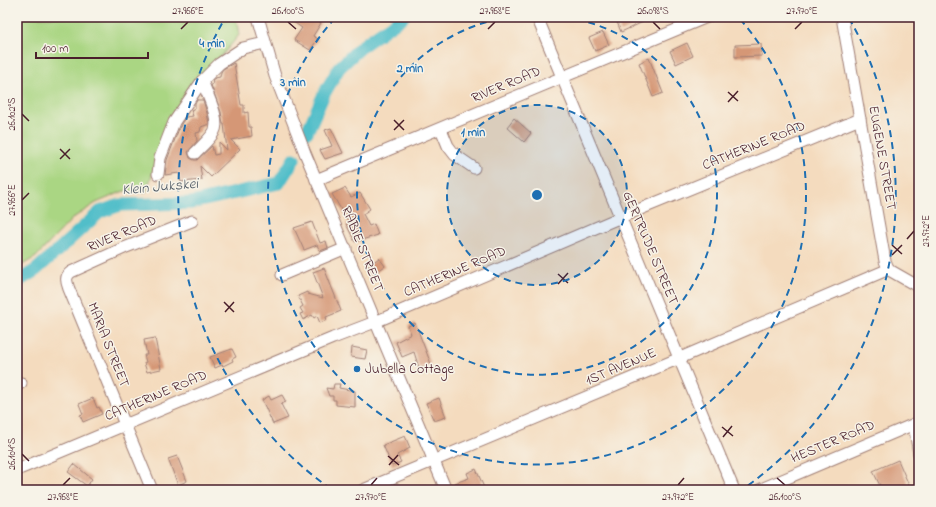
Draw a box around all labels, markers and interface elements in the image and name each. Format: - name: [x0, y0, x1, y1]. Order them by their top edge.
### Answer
- text: 27.966°E: [172, 4, 204, 19]
- text: 26.100°S: [272, 4, 305, 19]
- text: 27.968°E: [479, 4, 511, 19]
- text: 26.098°S: [637, 4, 669, 19]
- text: 27.970°E: [786, 4, 818, 19]
- scale bar: [36, 34, 148, 60]
- text: 4 min: [198, 35, 225, 53]
- text: 100 m: [42, 40, 69, 58]
- text: 2 min: [396, 60, 423, 78]
- street label: RIVER ROAD: [468, 61, 544, 109]
- text: 3 min: [279, 74, 306, 92]
- text: 26.102°S: [5, 97, 20, 130]
- street label: EUGENE STREET: [862, 104, 902, 212]
- street label: CATHERINE ROAD: [699, 116, 809, 176]
- text: 1 min: [461, 124, 485, 142]
- water label: Klein Jukskei: [121, 173, 200, 201]
- text: 27.966°E: [5, 184, 20, 216]
- centre of rings: [530, 188, 544, 202]
- street label: GERTRUDE STREET: [617, 188, 683, 308]
- street label: RABIE STREET: [335, 203, 389, 295]
- street label: RIVER ROAD: [84, 210, 160, 258]
- text: 27.972°E: [919, 215, 934, 247]
- street label: CATHERINE ROAD: [401, 241, 509, 303]
- street label: MARIA STREET: [81, 299, 135, 391]
- street label: 1ST AVENUE: [582, 343, 660, 391]
- place label: Jubella Cottage: [365, 359, 454, 381]
- marker: Jubella Cottage: [352, 364, 362, 374]
- street label: CATHERINE ROAD: [102, 365, 210, 427]
- street label: HESTER ROAD: [788, 415, 878, 469]
- text: 26.104°S: [5, 437, 20, 470]
- text: 27.968°E: [47, 490, 79, 505]
- text: 27.970°E: [355, 490, 387, 505]
- text: 27.972°E: [662, 490, 694, 505]
- text: 26.100°S: [769, 490, 802, 505]

